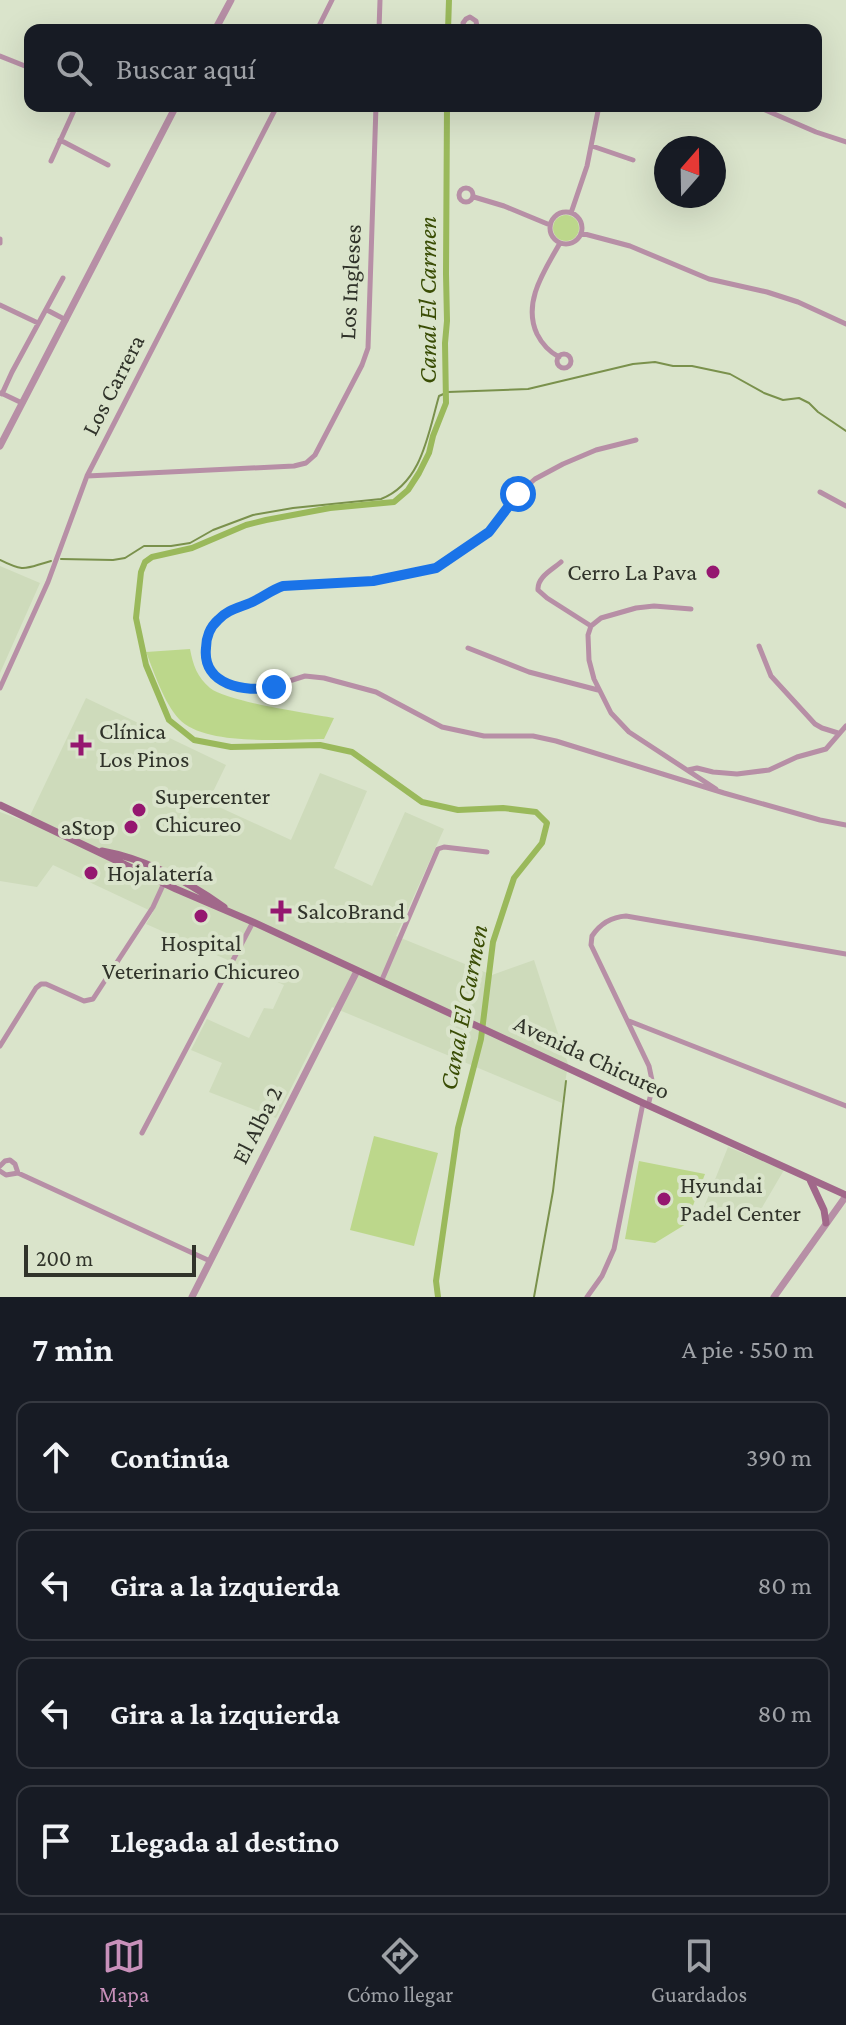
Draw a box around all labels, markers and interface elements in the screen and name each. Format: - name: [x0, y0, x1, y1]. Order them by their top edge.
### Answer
- search box: [24, 24, 822, 112]
- icon: search: [52, 46, 96, 90]
- text: Buscar aquí: [116, 52, 256, 85]
- north arrow: [654, 136, 726, 208]
- water label: Canal El Carmen: [413, 216, 442, 384]
- street label: Los Ingleses: [333, 223, 366, 341]
- street label: Los Carrera: [76, 330, 149, 440]
- route start: [500, 476, 536, 512]
- place label: Cerro La Pava: [567, 558, 697, 585]
- marker: Cerro La Pava: [704, 563, 722, 581]
- route end: [256, 669, 292, 705]
- place label: Clínica Los Pinos: [99, 717, 189, 772]
- marker: Clínica Los Pinos: [70, 734, 92, 756]
- place label: Supercenter Chicureo: [155, 782, 271, 837]
- marker: Supercenter Chicureo: [130, 801, 148, 819]
- place label: aStop: [60, 813, 115, 840]
- marker: aStop: [122, 818, 140, 836]
- place label: Hojalatería: [107, 859, 213, 886]
- marker: Hojalatería: [82, 864, 100, 882]
- place label: SalcoBrand: [297, 897, 406, 924]
- marker: SalcoBrand: [272, 902, 290, 920]
- marker: Hospital Veterinario Chicureo: [192, 907, 210, 925]
- water label: Canal El Carmen: [433, 922, 494, 1092]
- place label: Hospital Veterinario Chicureo: [102, 929, 300, 984]
- street label: Avenida Chicureo: [510, 1009, 674, 1104]
- street label: El Alba 2: [226, 1082, 287, 1168]
- place label: Hyundai Padel Center: [680, 1171, 802, 1226]
- marker: Hyundai Padel Center: [655, 1190, 673, 1208]
- scale bar: [24, 1241, 196, 1277]
- text: 200 m: [36, 1246, 93, 1271]
- text: 7 min: [32, 1331, 113, 1368]
- text: A pie · 550 m: [682, 1335, 814, 1364]
- icon: ahead: [34, 1435, 78, 1479]
- text: Continúa: [110, 1441, 229, 1474]
- text: 390 m: [746, 1443, 812, 1472]
- icon: left: [34, 1563, 78, 1607]
- text: Gira a la izquierda: [110, 1569, 340, 1602]
- text: 80 m: [758, 1571, 812, 1600]
- icon: left: [34, 1691, 78, 1735]
- text: Gira a la izquierda: [110, 1697, 340, 1730]
- text: 80 m: [758, 1699, 812, 1728]
- icon: arrive: [34, 1819, 78, 1863]
- text: Llegada al destino: [110, 1825, 339, 1858]
- tab: Mapa: [99, 1934, 149, 2007]
- tab: Cómo llegar: [347, 1934, 453, 2007]
- tab: Guardados: [651, 1934, 747, 2007]

